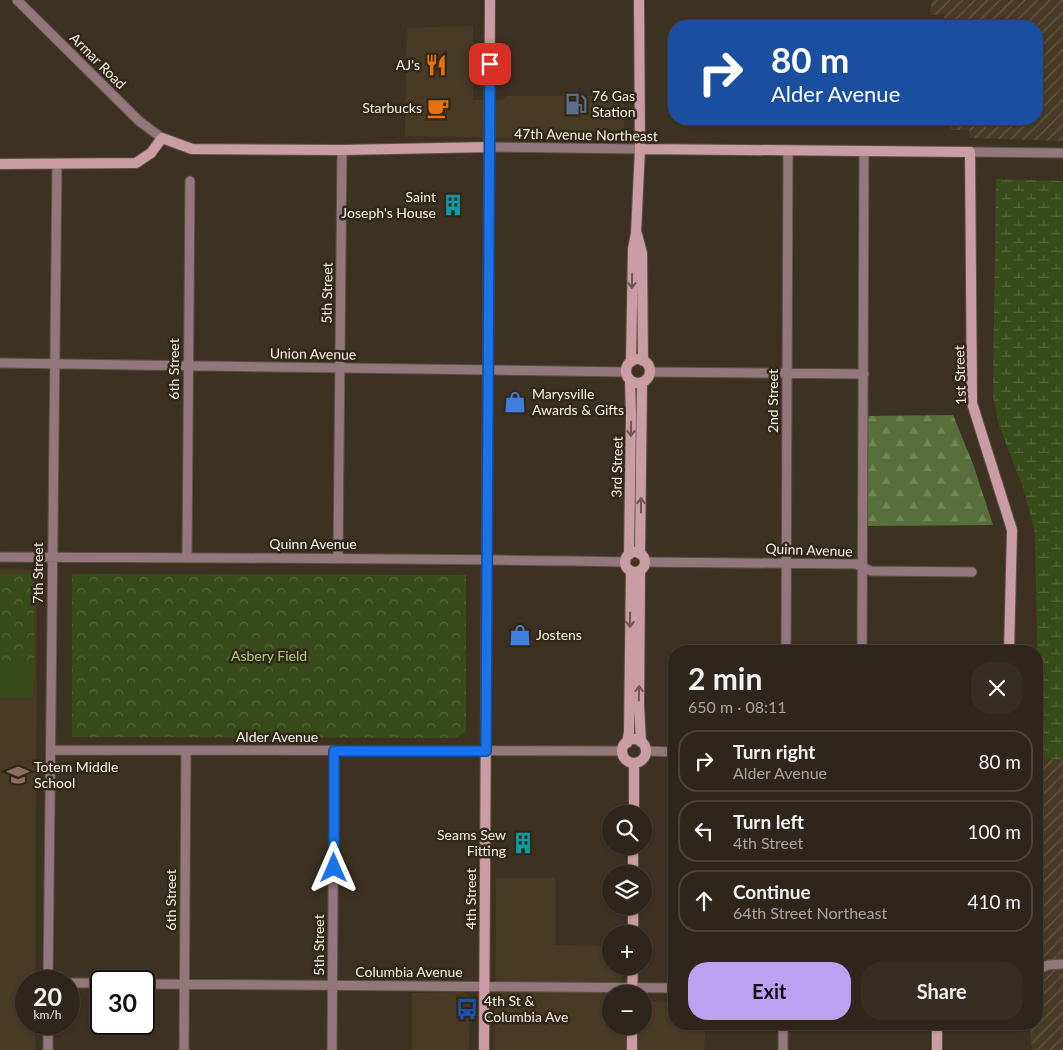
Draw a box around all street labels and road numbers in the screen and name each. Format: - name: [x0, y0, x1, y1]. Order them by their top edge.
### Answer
- street label: Armar Road: [67, 29, 130, 92]
- street label: 47th Avenue Northeast: [514, 125, 658, 144]
- street label: 5th Street: [317, 262, 336, 324]
- street label: 6th Street: [165, 338, 182, 400]
- street label: Union Avenue: [270, 344, 356, 363]
- street label: 1st Street: [950, 345, 969, 405]
- street label: 2nd Street: [764, 369, 781, 433]
- street label: 3rd Street: [607, 436, 626, 498]
- street label: Quinn Avenue: [269, 535, 357, 552]
- street label: Quinn Avenue: [765, 539, 853, 560]
- street label: 7th Street: [29, 542, 46, 604]
- street label: Alder Avenue: [236, 728, 318, 745]
- street label: 4th Street: [462, 868, 479, 930]
- street label: 6th Street: [162, 869, 179, 931]
- street label: 5th Street: [310, 914, 327, 976]
- street label: Columbia Avenue: [355, 963, 463, 980]

